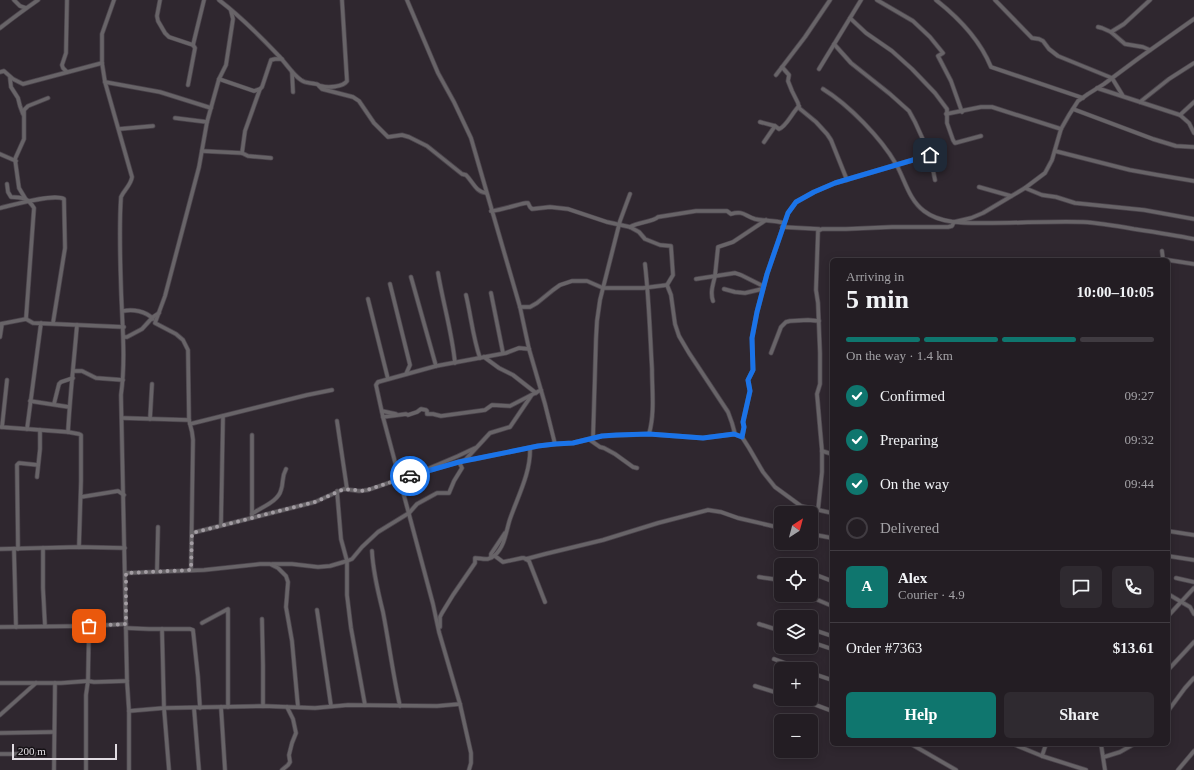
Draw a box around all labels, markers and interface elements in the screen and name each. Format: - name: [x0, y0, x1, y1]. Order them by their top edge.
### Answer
- pin: [913, 138, 947, 172]
- icon: home: [919, 144, 941, 166]
- text: Arriving in: [846, 269, 904, 284]
- text: 10:00–10:05: [1077, 284, 1154, 300]
- text: 5 min: [846, 285, 909, 314]
- text: On the way · 1.4 km: [846, 348, 953, 363]
- icon: check: [846, 385, 868, 407]
- text: Confirmed: [880, 388, 945, 404]
- text: 09:27: [1124, 388, 1154, 403]
- icon: check: [846, 429, 868, 451]
- text: Preparing: [880, 432, 938, 448]
- text: 09:32: [1124, 432, 1154, 447]
- courier: [390, 456, 430, 496]
- icon: car: [399, 465, 421, 487]
- icon: check: [846, 473, 868, 495]
- text: On the way: [880, 476, 949, 492]
- text: 09:44: [1124, 476, 1154, 491]
- north arrow: [774, 506, 818, 550]
- map controls: [774, 506, 818, 758]
- text: Delivered: [880, 520, 939, 536]
- button: locate: [774, 558, 818, 602]
- button: chat: [1060, 566, 1102, 608]
- button: phone: [1112, 566, 1154, 608]
- text: Alex: [898, 570, 927, 586]
- text: A: [862, 578, 872, 594]
- text: Courier · 4.9: [898, 587, 965, 602]
- pin: [72, 609, 106, 643]
- button: layers: [774, 610, 818, 654]
- icon: bag: [78, 615, 100, 637]
- text: Order #7363: [846, 640, 922, 656]
- text: $13.61: [1113, 640, 1154, 656]
- button: +: [774, 662, 818, 706]
- button: Help: [846, 692, 996, 738]
- button: Share: [1004, 692, 1154, 738]
- button: −: [774, 714, 818, 758]
- scale bar: [12, 742, 117, 761]
- text: 200 m: [18, 745, 46, 757]

